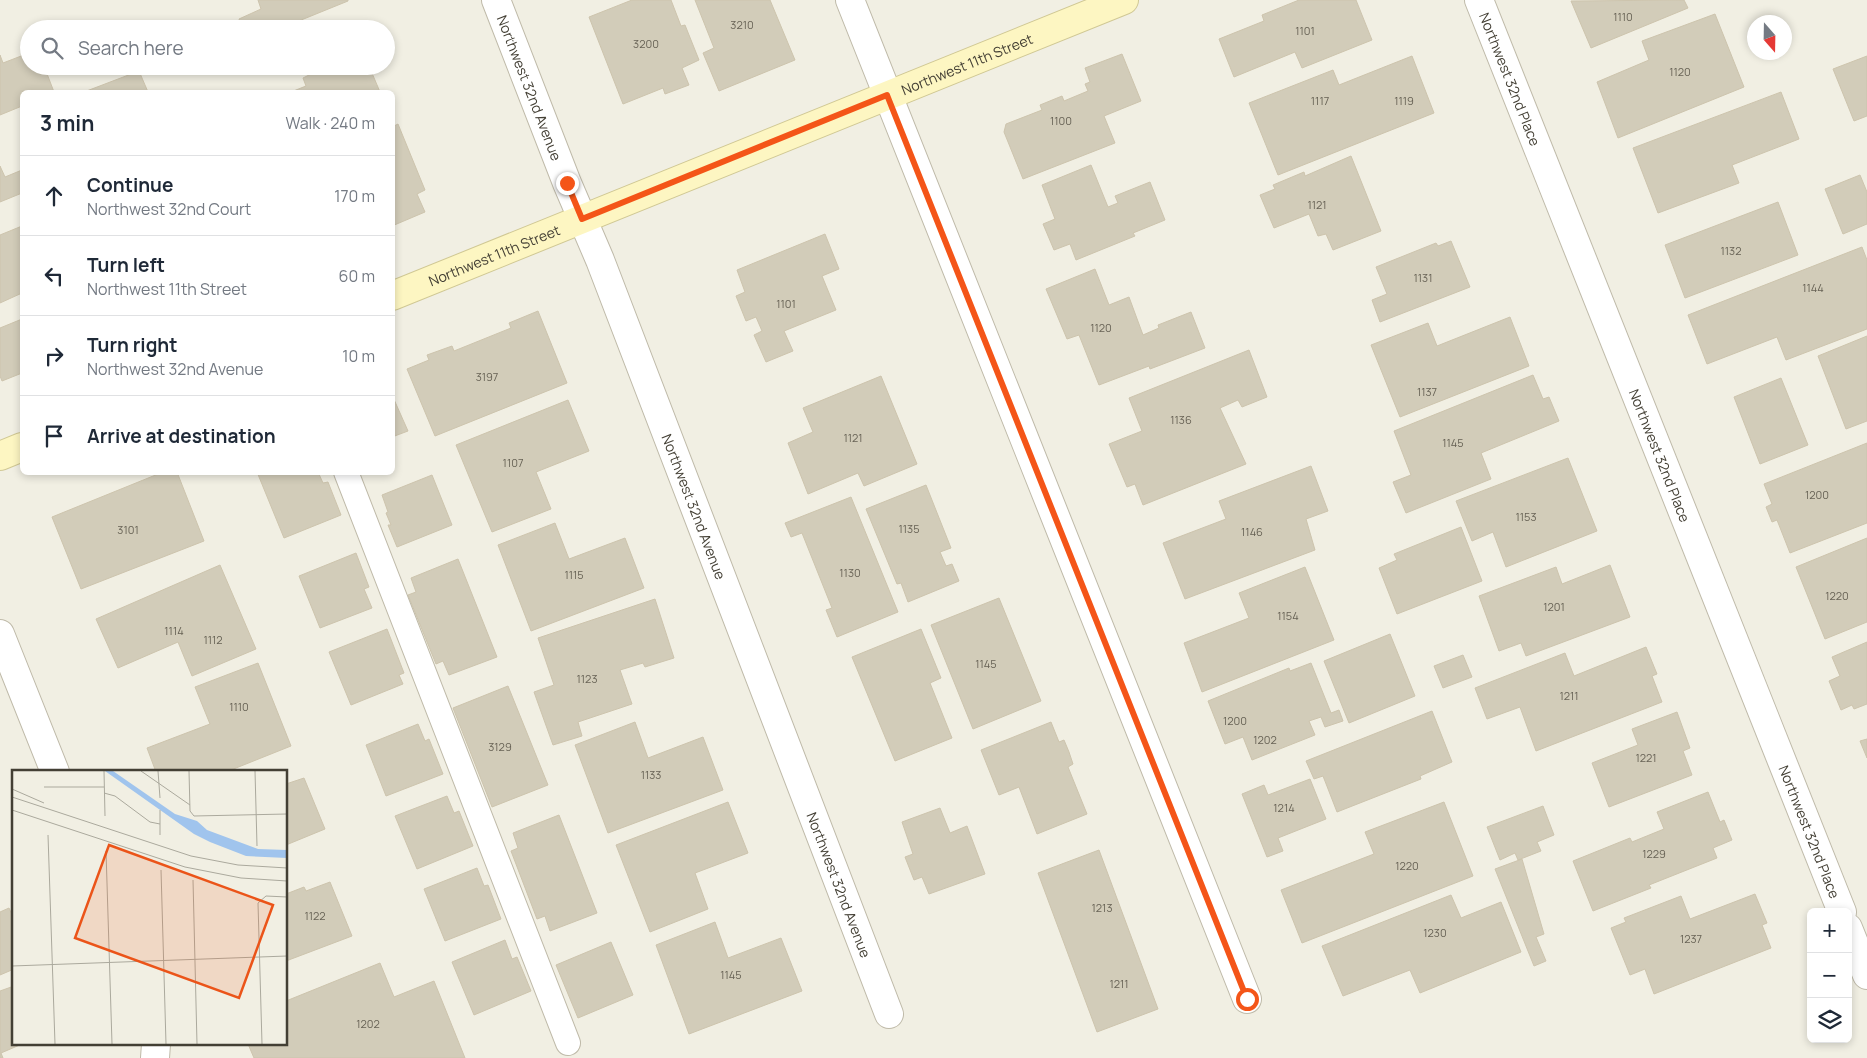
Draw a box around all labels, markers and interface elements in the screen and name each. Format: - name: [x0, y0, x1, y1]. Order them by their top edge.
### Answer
- house number: 1110: [1613, 9, 1633, 24]
- street label: Northwest 32nd Place: [1475, 10, 1545, 148]
- street label: Northwest 32nd Avenue: [493, 12, 567, 163]
- north arrow: [1747, 15, 1792, 60]
- house number: 3210: [730, 17, 754, 32]
- search box: [20, 20, 395, 75]
- house number: 1101: [1295, 23, 1315, 38]
- street label: Northwest 11th Street: [898, 28, 1036, 99]
- icon: search: [38, 34, 66, 62]
- text: Search here: [78, 35, 184, 61]
- house number: 3200: [633, 36, 659, 51]
- house number: 1120: [1669, 64, 1691, 79]
- house number: 1117: [1311, 93, 1329, 108]
- house number: 1119: [1394, 93, 1414, 108]
- text: 3 min: [40, 109, 94, 137]
- text: Walk · 240 m: [285, 112, 375, 134]
- house number: 1100: [1050, 113, 1072, 128]
- text: Continue: [87, 172, 173, 198]
- route end: [556, 172, 579, 195]
- icon: ahead: [40, 182, 68, 210]
- text: 170 m: [334, 185, 375, 207]
- house number: 1121: [1307, 197, 1327, 212]
- text: Northwest 32nd Court: [87, 198, 251, 220]
- street label: Northwest 11th Street: [425, 220, 563, 290]
- house number: 1132: [1721, 243, 1741, 258]
- text: Turn left: [87, 252, 165, 278]
- icon: left: [40, 262, 68, 290]
- text: 60 m: [339, 265, 375, 287]
- house number: 1131: [1414, 270, 1432, 285]
- text: Northwest 11th Street: [87, 278, 247, 300]
- house number: 1144: [1802, 280, 1824, 295]
- house number: 1101: [776, 296, 796, 311]
- house number: 1120: [1090, 320, 1112, 335]
- text: Turn right: [87, 332, 177, 358]
- icon: right: [40, 342, 68, 370]
- text: 10 m: [342, 345, 375, 367]
- text: Northwest 32nd Avenue: [87, 358, 263, 380]
- house number: 3197: [476, 369, 498, 384]
- house number: 1137: [1417, 384, 1437, 399]
- street label: Northwest 32nd Place: [1625, 386, 1695, 525]
- house number: 1136: [1170, 412, 1192, 427]
- icon: arrive: [40, 422, 68, 450]
- text: Arrive at destination: [87, 423, 276, 449]
- house number: 1121: [843, 430, 863, 445]
- street label: Northwest 32nd Avenue: [658, 431, 731, 582]
- house number: 1145: [1442, 435, 1464, 450]
- house number: 1107: [503, 455, 523, 470]
- house number: 1200: [1805, 487, 1829, 502]
- house number: 1153: [1515, 509, 1537, 524]
- house number: 1135: [898, 521, 920, 536]
- house number: 3101: [117, 522, 139, 537]
- house number: 1146: [1241, 524, 1263, 539]
- house number: 1130: [839, 565, 861, 580]
- house number: 1115: [564, 567, 584, 582]
- house number: 1220: [1825, 588, 1849, 603]
- house number: 1201: [1543, 599, 1565, 614]
- house number: 1154: [1277, 608, 1299, 623]
- house number: 1114: [164, 623, 184, 638]
- house number: 1112: [203, 632, 223, 647]
- house number: 1145: [975, 656, 997, 671]
- house number: 1123: [577, 671, 597, 686]
- house number: 1211: [1559, 688, 1579, 703]
- house number: 1110: [229, 699, 249, 714]
- house number: 1200: [1223, 713, 1247, 728]
- house number: 1202: [1253, 732, 1277, 747]
- house number: 3129: [488, 739, 512, 754]
- house number: 1221: [1635, 750, 1657, 765]
- street label: Northwest 32nd Place: [1775, 762, 1845, 901]
- house number: 1133: [641, 767, 661, 782]
- inset map: [12, 770, 288, 1046]
- house number: 1214: [1273, 800, 1295, 815]
- street label: Northwest 32nd Avenue: [803, 809, 876, 960]
- house number: 1229: [1642, 846, 1666, 861]
- house number: 1220: [1395, 858, 1419, 873]
- house number: 1213: [1092, 900, 1112, 915]
- house number: 1122: [304, 908, 326, 923]
- map controls: [1807, 908, 1852, 1043]
- button: +: [1807, 908, 1852, 953]
- house number: 1230: [1423, 925, 1447, 940]
- house number: 1237: [1680, 931, 1702, 946]
- button: −: [1807, 953, 1852, 998]
- house number: 1145: [720, 967, 742, 982]
- house number: 1211: [1109, 976, 1129, 991]
- route start: [1236, 988, 1259, 1011]
- button: layers: [1807, 998, 1852, 1043]
- house number: 1202: [356, 1016, 380, 1031]

